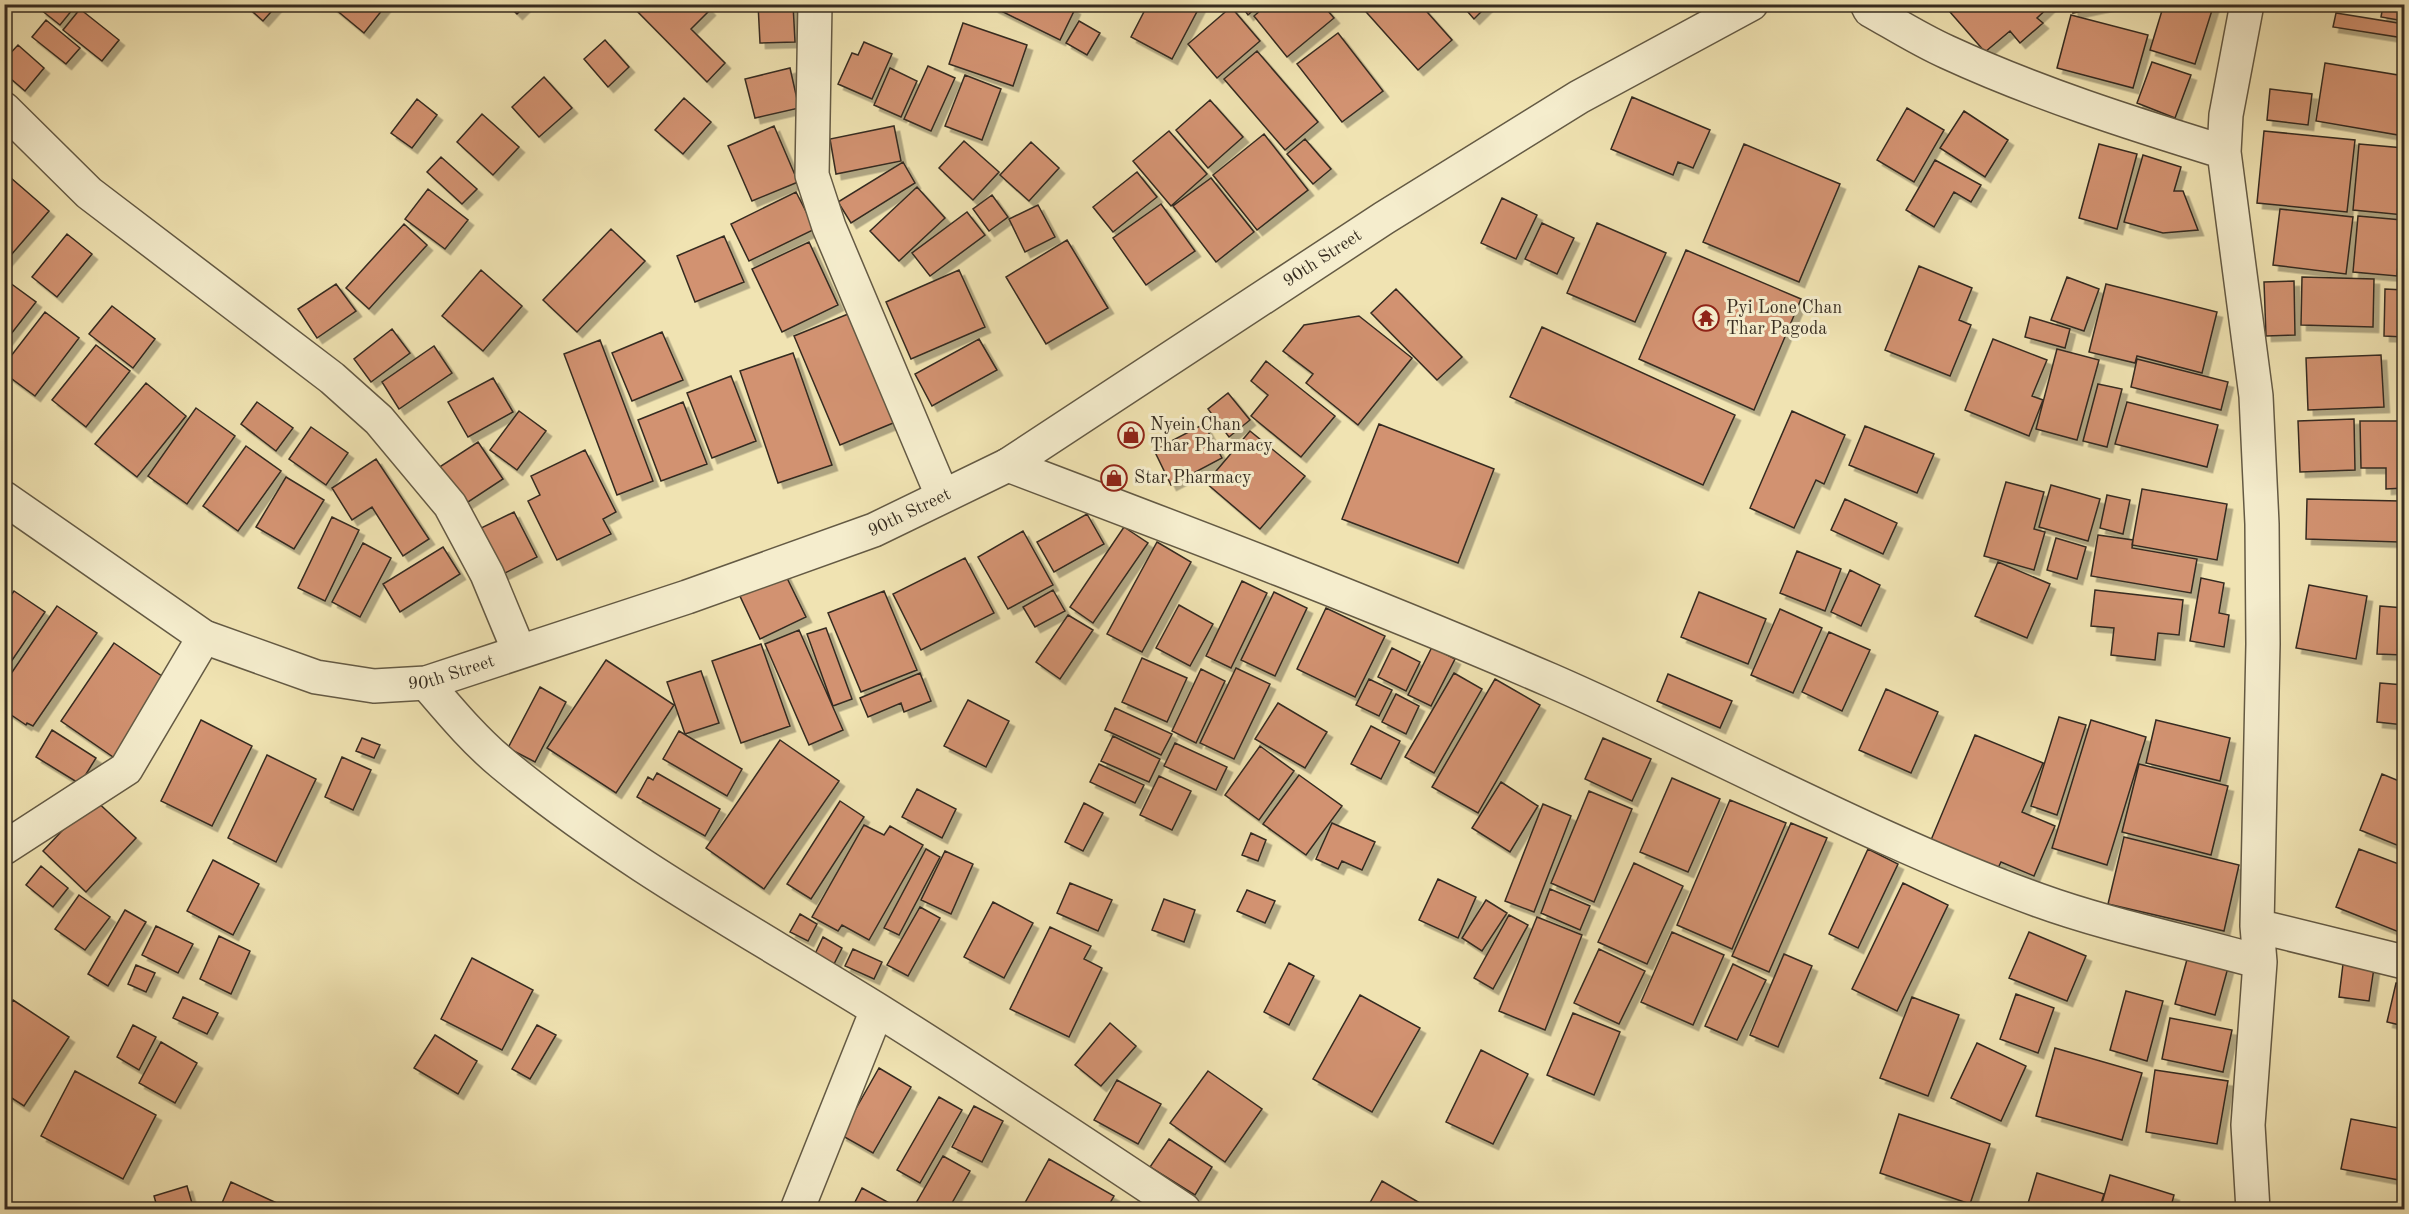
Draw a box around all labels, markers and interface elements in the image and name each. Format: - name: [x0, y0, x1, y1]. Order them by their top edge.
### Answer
- street label: 90th Street: [1280, 226, 1365, 291]
- place label: Pyi Lone Chan Thar Pagoda: [1726, 299, 1842, 338]
- temple icon: Pyi Lone Chan Thar Pagoda: [1691, 303, 1721, 333]
- place label: Nyein Chan Thar Pharmacy: [1150, 416, 1273, 455]
- shop icon: Nyein Chan Thar Pharmacy: [1116, 420, 1146, 450]
- shop icon: Star Pharmacy: [1099, 463, 1129, 493]
- place label: Star Pharmacy: [1134, 469, 1252, 487]
- street label: 90th Street: [866, 485, 954, 540]
- street label: 90th Street: [407, 652, 497, 693]

